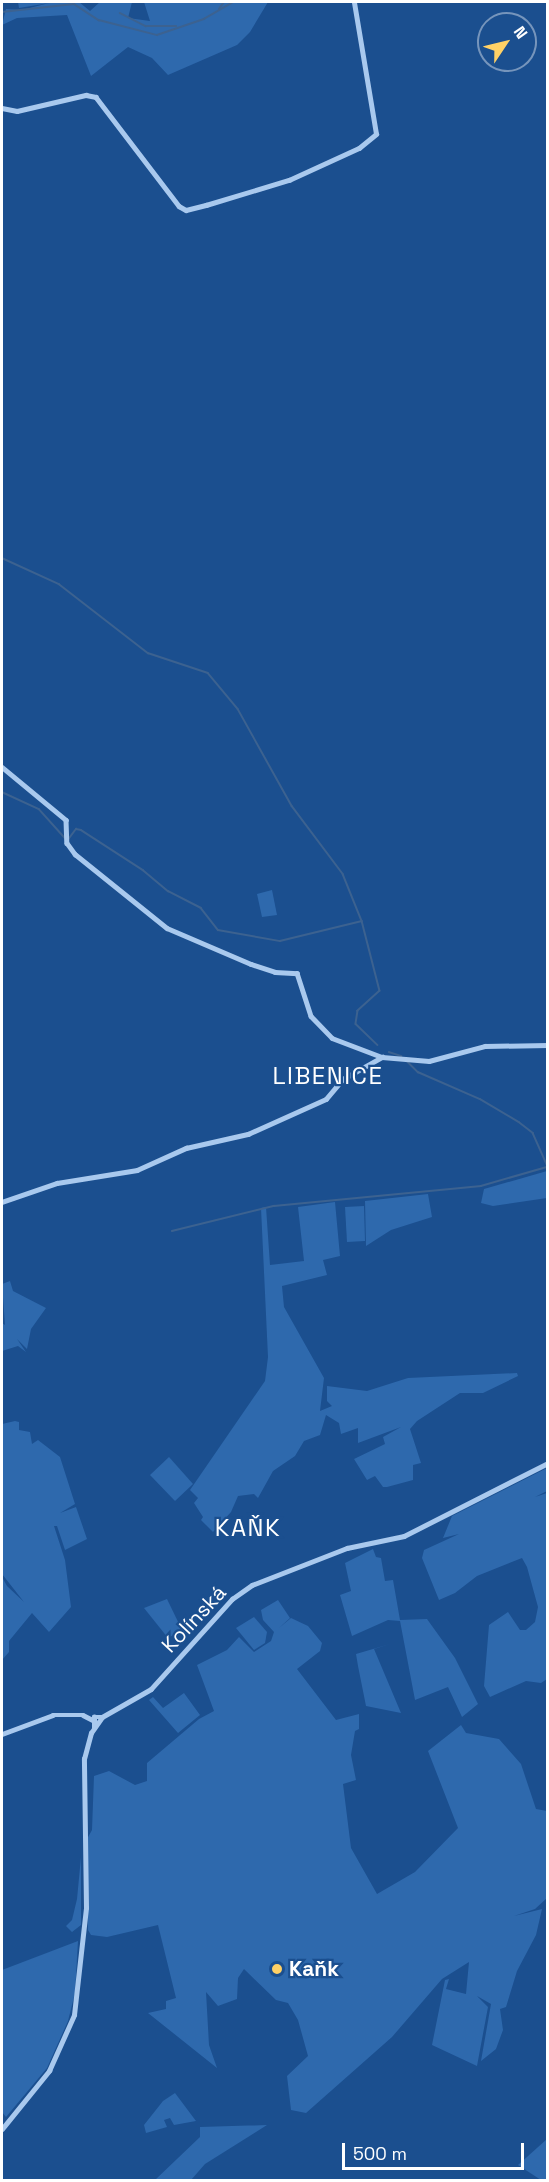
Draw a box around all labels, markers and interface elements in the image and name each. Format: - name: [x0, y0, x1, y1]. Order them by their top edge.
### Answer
- north arrow: [477, 12, 537, 72]
- text: N: [509, 22, 532, 43]
- district label: LIBENICE: [272, 1062, 384, 1090]
- district label: KAŇK: [215, 1514, 281, 1542]
- street label: Kolínská: [157, 1580, 231, 1658]
- place label: Kaňk: [289, 1956, 339, 1982]
- marker: Kaňk: [270, 1962, 284, 1976]
- scale bar: [345, 2131, 526, 2169]
- text: 500 m: [353, 2142, 407, 2165]

